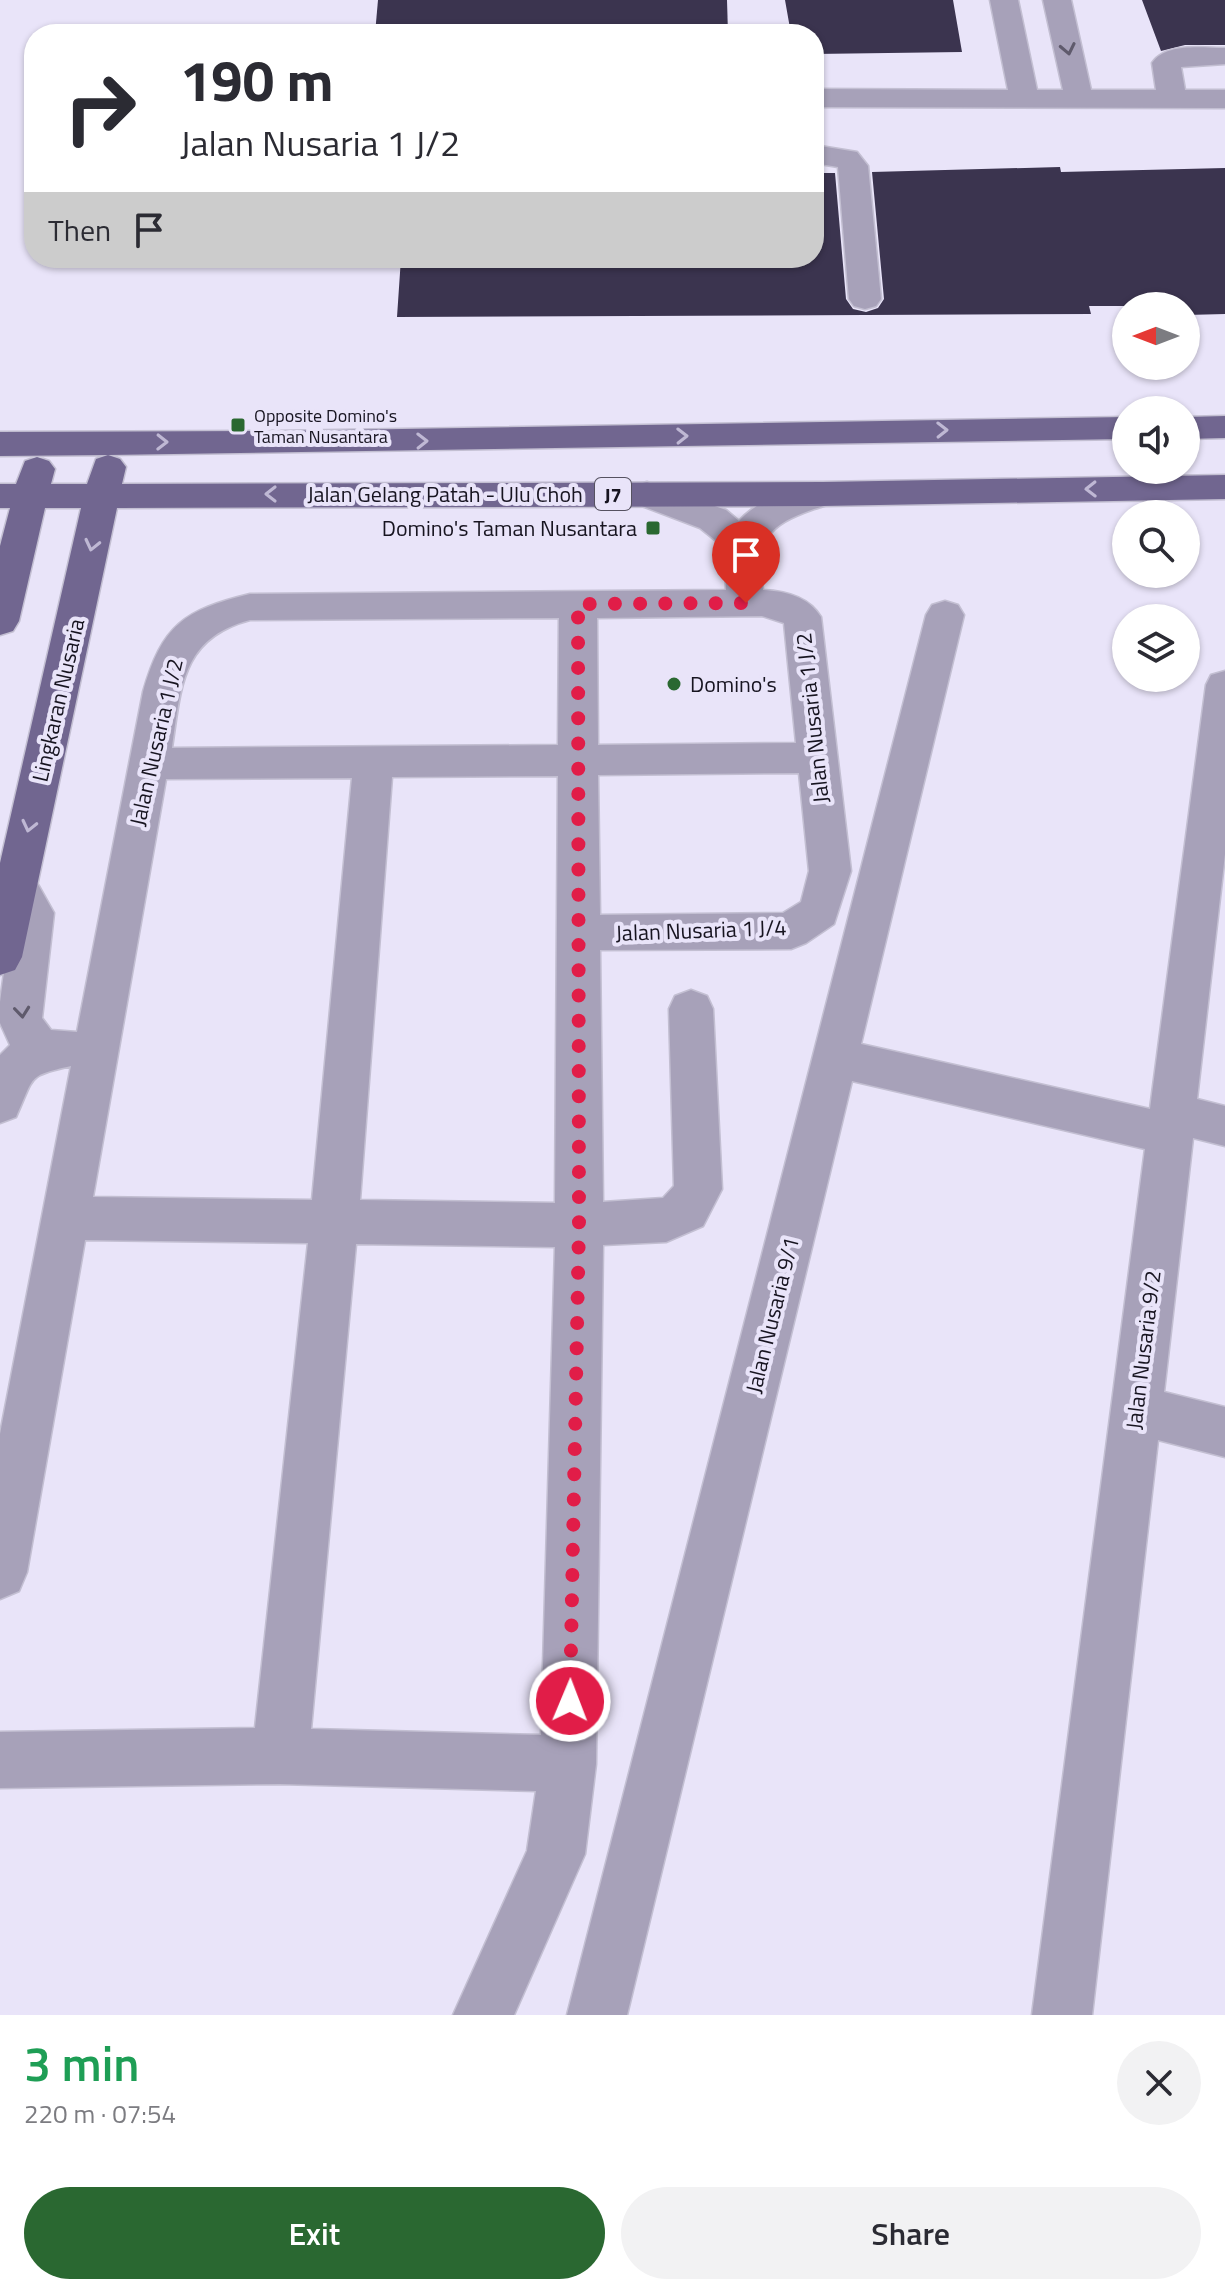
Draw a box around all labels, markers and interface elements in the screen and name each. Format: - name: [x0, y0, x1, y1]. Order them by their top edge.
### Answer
- text: 190 m: [180, 38, 333, 123]
- one-way arrow: [1059, 42, 1076, 56]
- icon: right: [48, 56, 152, 160]
- text: Jalan Nusaria 1 J/2: [180, 115, 460, 170]
- text: Then: [48, 207, 111, 253]
- icon: arrive: [127, 208, 171, 252]
- north arrow: [1112, 292, 1200, 380]
- map controls: [1112, 292, 1200, 692]
- button: sound: [1112, 396, 1200, 484]
- place label: Opposite Domino's Taman Nusantara: [254, 402, 397, 450]
- marker: Opposite Domino's Taman Nusantara: [229, 416, 247, 434]
- one-way arrow: [936, 422, 949, 439]
- one-way arrow: [676, 427, 689, 444]
- one-way arrow: [416, 432, 429, 449]
- one-way arrow: [156, 433, 169, 451]
- street label: Jalan Gelang Patah - Ulu Choh: [307, 477, 583, 511]
- road number: J7: [595, 478, 631, 510]
- one-way arrow: [1084, 481, 1097, 498]
- one-way arrow: [264, 485, 277, 503]
- button: search: [1112, 500, 1200, 588]
- place label: Domino's Taman Nusantara: [382, 511, 637, 545]
- marker: Domino's Taman Nusantara: [644, 519, 662, 537]
- pin: [712, 521, 780, 603]
- icon: arrive: [724, 533, 768, 577]
- one-way arrow: [84, 538, 101, 551]
- button: layers: [1112, 604, 1200, 692]
- street label: Lingkaran Nusaria: [23, 615, 93, 785]
- street label: Jalan Nusaria 1 J/2: [786, 631, 838, 805]
- street label: Jalan Nusaria 1 J/2: [120, 655, 192, 829]
- place label: Domino's: [690, 667, 777, 701]
- marker: Domino's: [665, 675, 683, 693]
- one-way arrow: [21, 819, 38, 832]
- street label: Jalan Nusaria 1 J/4: [615, 910, 787, 950]
- one-way arrow: [13, 1005, 30, 1018]
- street label: Jalan Nusaria 9/1: [736, 1233, 808, 1397]
- street label: Jalan Nusaria 9/2: [1116, 1269, 1170, 1431]
- position arrow: [528, 1659, 612, 1743]
- text: 3 min: [24, 2027, 139, 2100]
- button: close: [1117, 2041, 1201, 2125]
- text: 220 m · 07:54: [24, 2094, 176, 2133]
- button: Exit: [24, 2187, 605, 2279]
- button: Share: [621, 2187, 1201, 2279]

